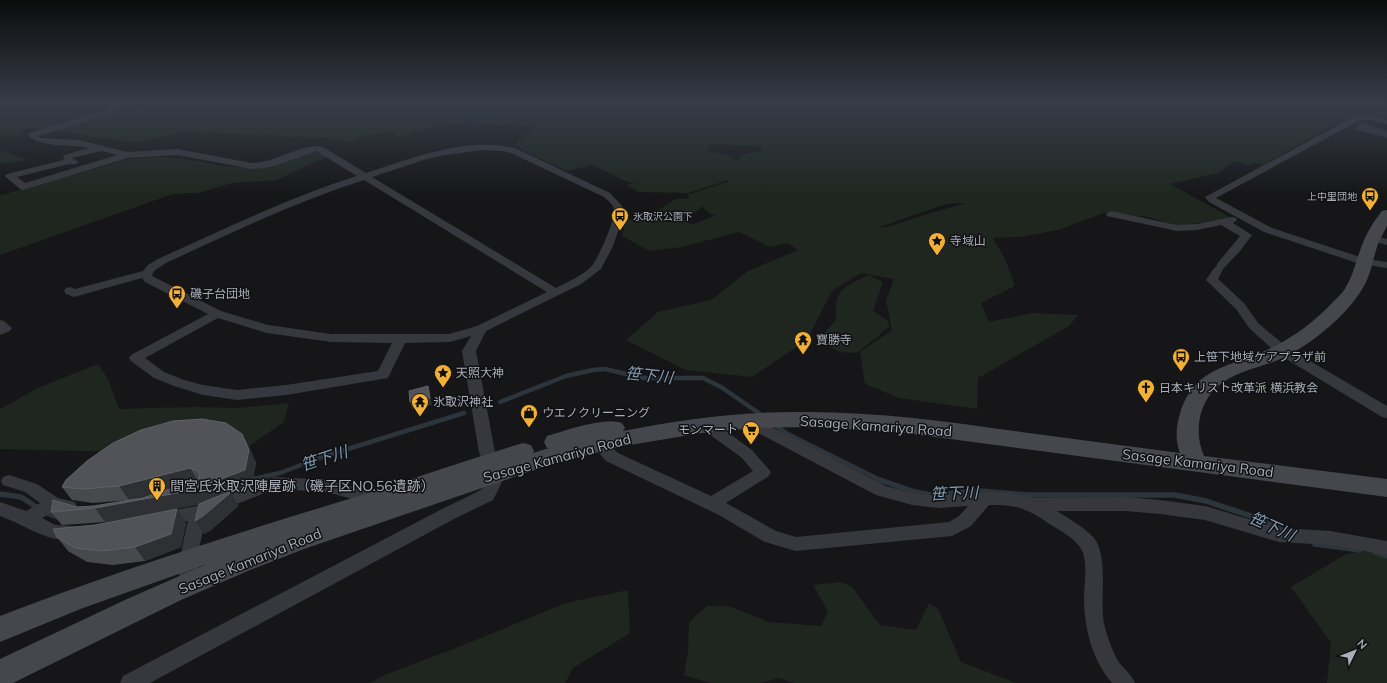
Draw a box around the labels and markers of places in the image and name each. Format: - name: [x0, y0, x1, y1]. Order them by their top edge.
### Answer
- bus stop icon: 上中里団地: [1360, 186, 1380, 211]
- place label: 上中里団地: [1307, 190, 1358, 203]
- bus stop icon: 氷取沢公園下: [610, 206, 630, 231]
- place label: 氷取沢公園下: [633, 210, 693, 223]
- place icon: 寺域山: [927, 231, 947, 256]
- place label: 寺域山: [950, 233, 986, 248]
- bus stop icon: 磯子台団地: [167, 284, 187, 309]
- place label: 磯子台団地: [190, 286, 250, 301]
- temple icon: 寶勝寺: [793, 330, 813, 355]
- place label: 寶勝寺: [816, 332, 852, 347]
- bus stop icon: 上笹下地域ケアプラザ前: [1171, 347, 1191, 372]
- place label: 上笹下地域ケアプラザ前: [1194, 349, 1326, 364]
- place icon: 天照大神: [433, 363, 453, 388]
- place label: 天照大神: [456, 365, 504, 380]
- church icon: 日本キリスト改革派 横浜教会: [1136, 378, 1156, 403]
- place label: 日本キリスト改革派 横浜教会: [1159, 380, 1318, 395]
- temple icon: 氷取沢神社: [410, 392, 430, 417]
- place label: 氷取沢神社: [433, 394, 493, 409]
- shop icon: ウエノクリーニング: [519, 403, 539, 428]
- place label: ウエノクリーニング: [542, 405, 650, 420]
- supermarket icon: モンマート: [741, 420, 761, 445]
- place label: モンマート: [678, 422, 738, 437]
- building icon: 間宮氏氷取沢陣屋跡（磯子区NO.56遺跡）: [147, 476, 167, 501]
- place label: 間宮氏氷取沢陣屋跡（磯子区NO.56遺跡）: [170, 477, 435, 495]

